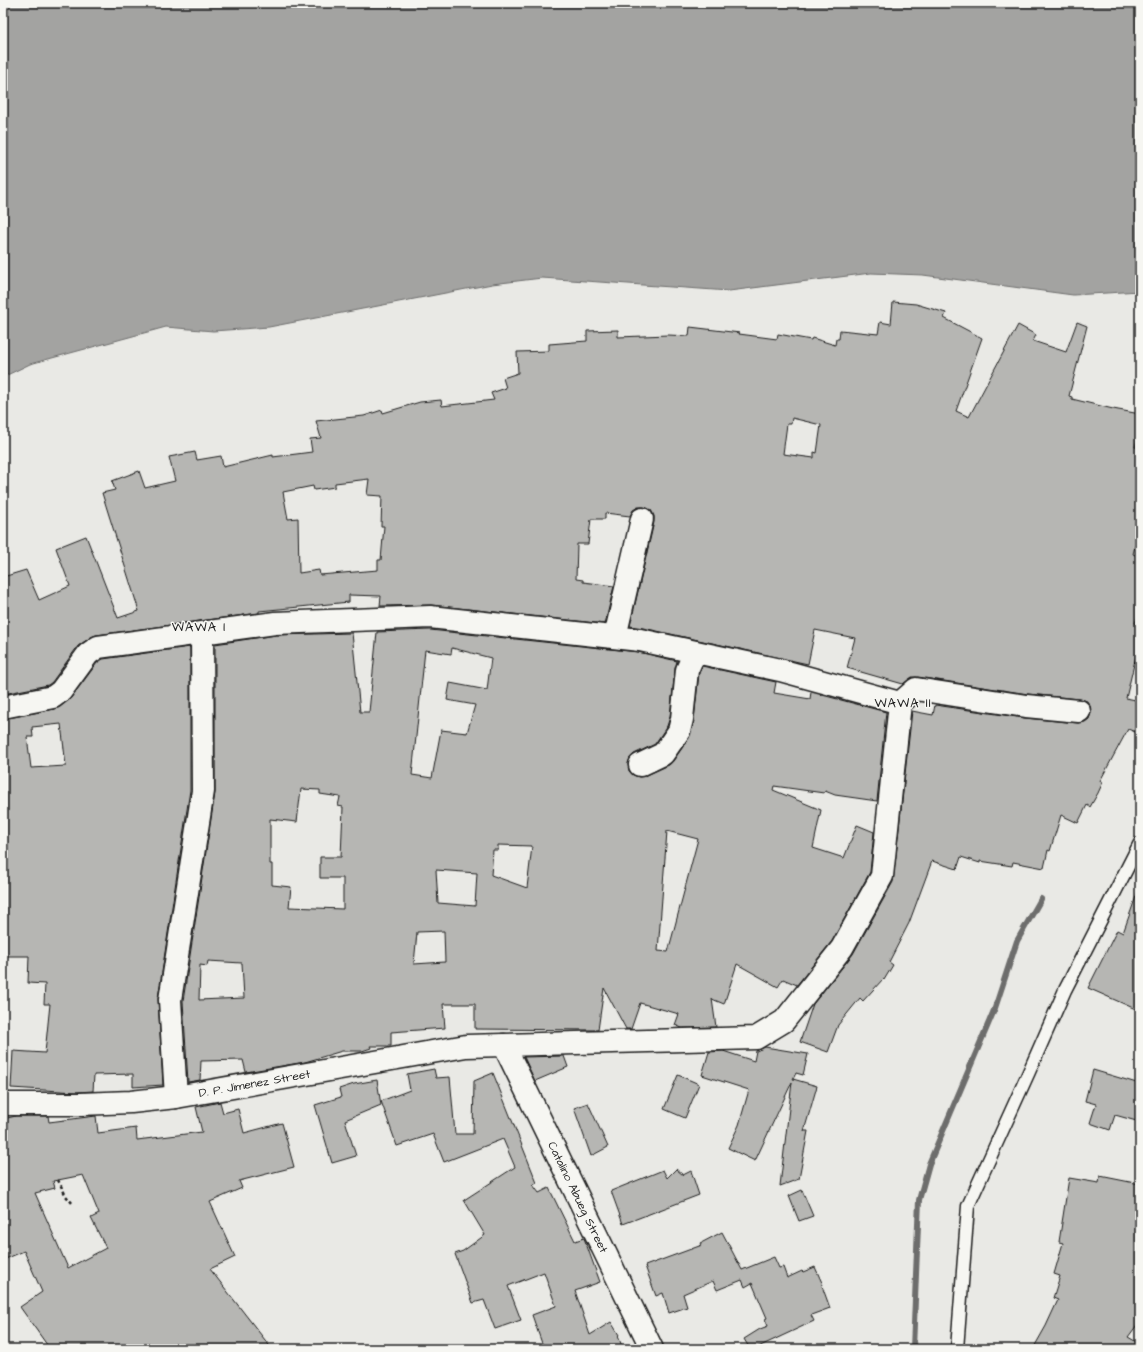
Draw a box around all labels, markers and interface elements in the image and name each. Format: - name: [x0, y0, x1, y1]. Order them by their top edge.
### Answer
- district label: WAWA I: [172, 618, 226, 636]
- district label: WAWA II: [874, 694, 932, 712]
- street label: D. P. Jimenez Street: [197, 1065, 312, 1101]
- street label: Catalino Abueg Street: [544, 1139, 612, 1256]

